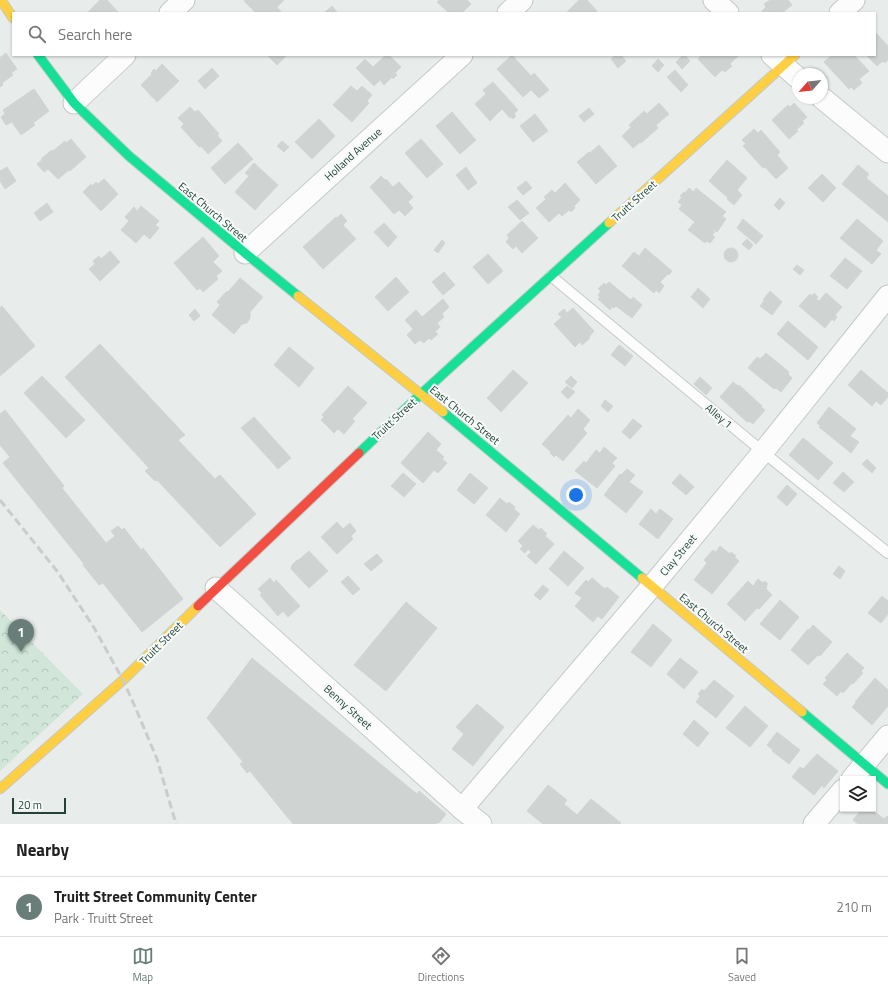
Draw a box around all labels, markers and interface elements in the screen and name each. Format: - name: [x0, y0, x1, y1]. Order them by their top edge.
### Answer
- search box: [12, 12, 876, 56]
- icon: search: [26, 23, 48, 45]
- text: Search here: [58, 23, 132, 46]
- north arrow: [792, 68, 828, 104]
- street label: Holland Avenue: [321, 124, 386, 184]
- street label: Truitt Street: [608, 176, 660, 225]
- street label: East Church Street: [175, 178, 251, 246]
- street label: East Church Street: [427, 382, 504, 448]
- street label: Truitt Street: [368, 394, 420, 444]
- street label: Alley 1: [702, 400, 736, 432]
- your location: [566, 485, 586, 505]
- street label: Clay Street: [656, 531, 700, 579]
- street label: East Church Street: [676, 589, 752, 657]
- street label: Truitt Street: [136, 618, 186, 668]
- pin: 1: [8, 619, 34, 652]
- street label: Benny Street: [320, 681, 376, 733]
- map controls: [840, 776, 876, 812]
- button: layers: [840, 776, 876, 812]
- scale bar: [12, 796, 66, 815]
- text: 20 m: [18, 797, 42, 813]
- text: Nearby: [16, 837, 69, 863]
- text: Truitt Street Community Center: [54, 885, 257, 908]
- text: 1: [25, 897, 33, 917]
- text: 210 m: [836, 897, 872, 917]
- text: Park · Truitt Street: [54, 908, 153, 928]
- tab: Map: [132, 945, 154, 985]
- tab: Directions: [418, 945, 464, 985]
- tab: Saved: [728, 945, 756, 985]

